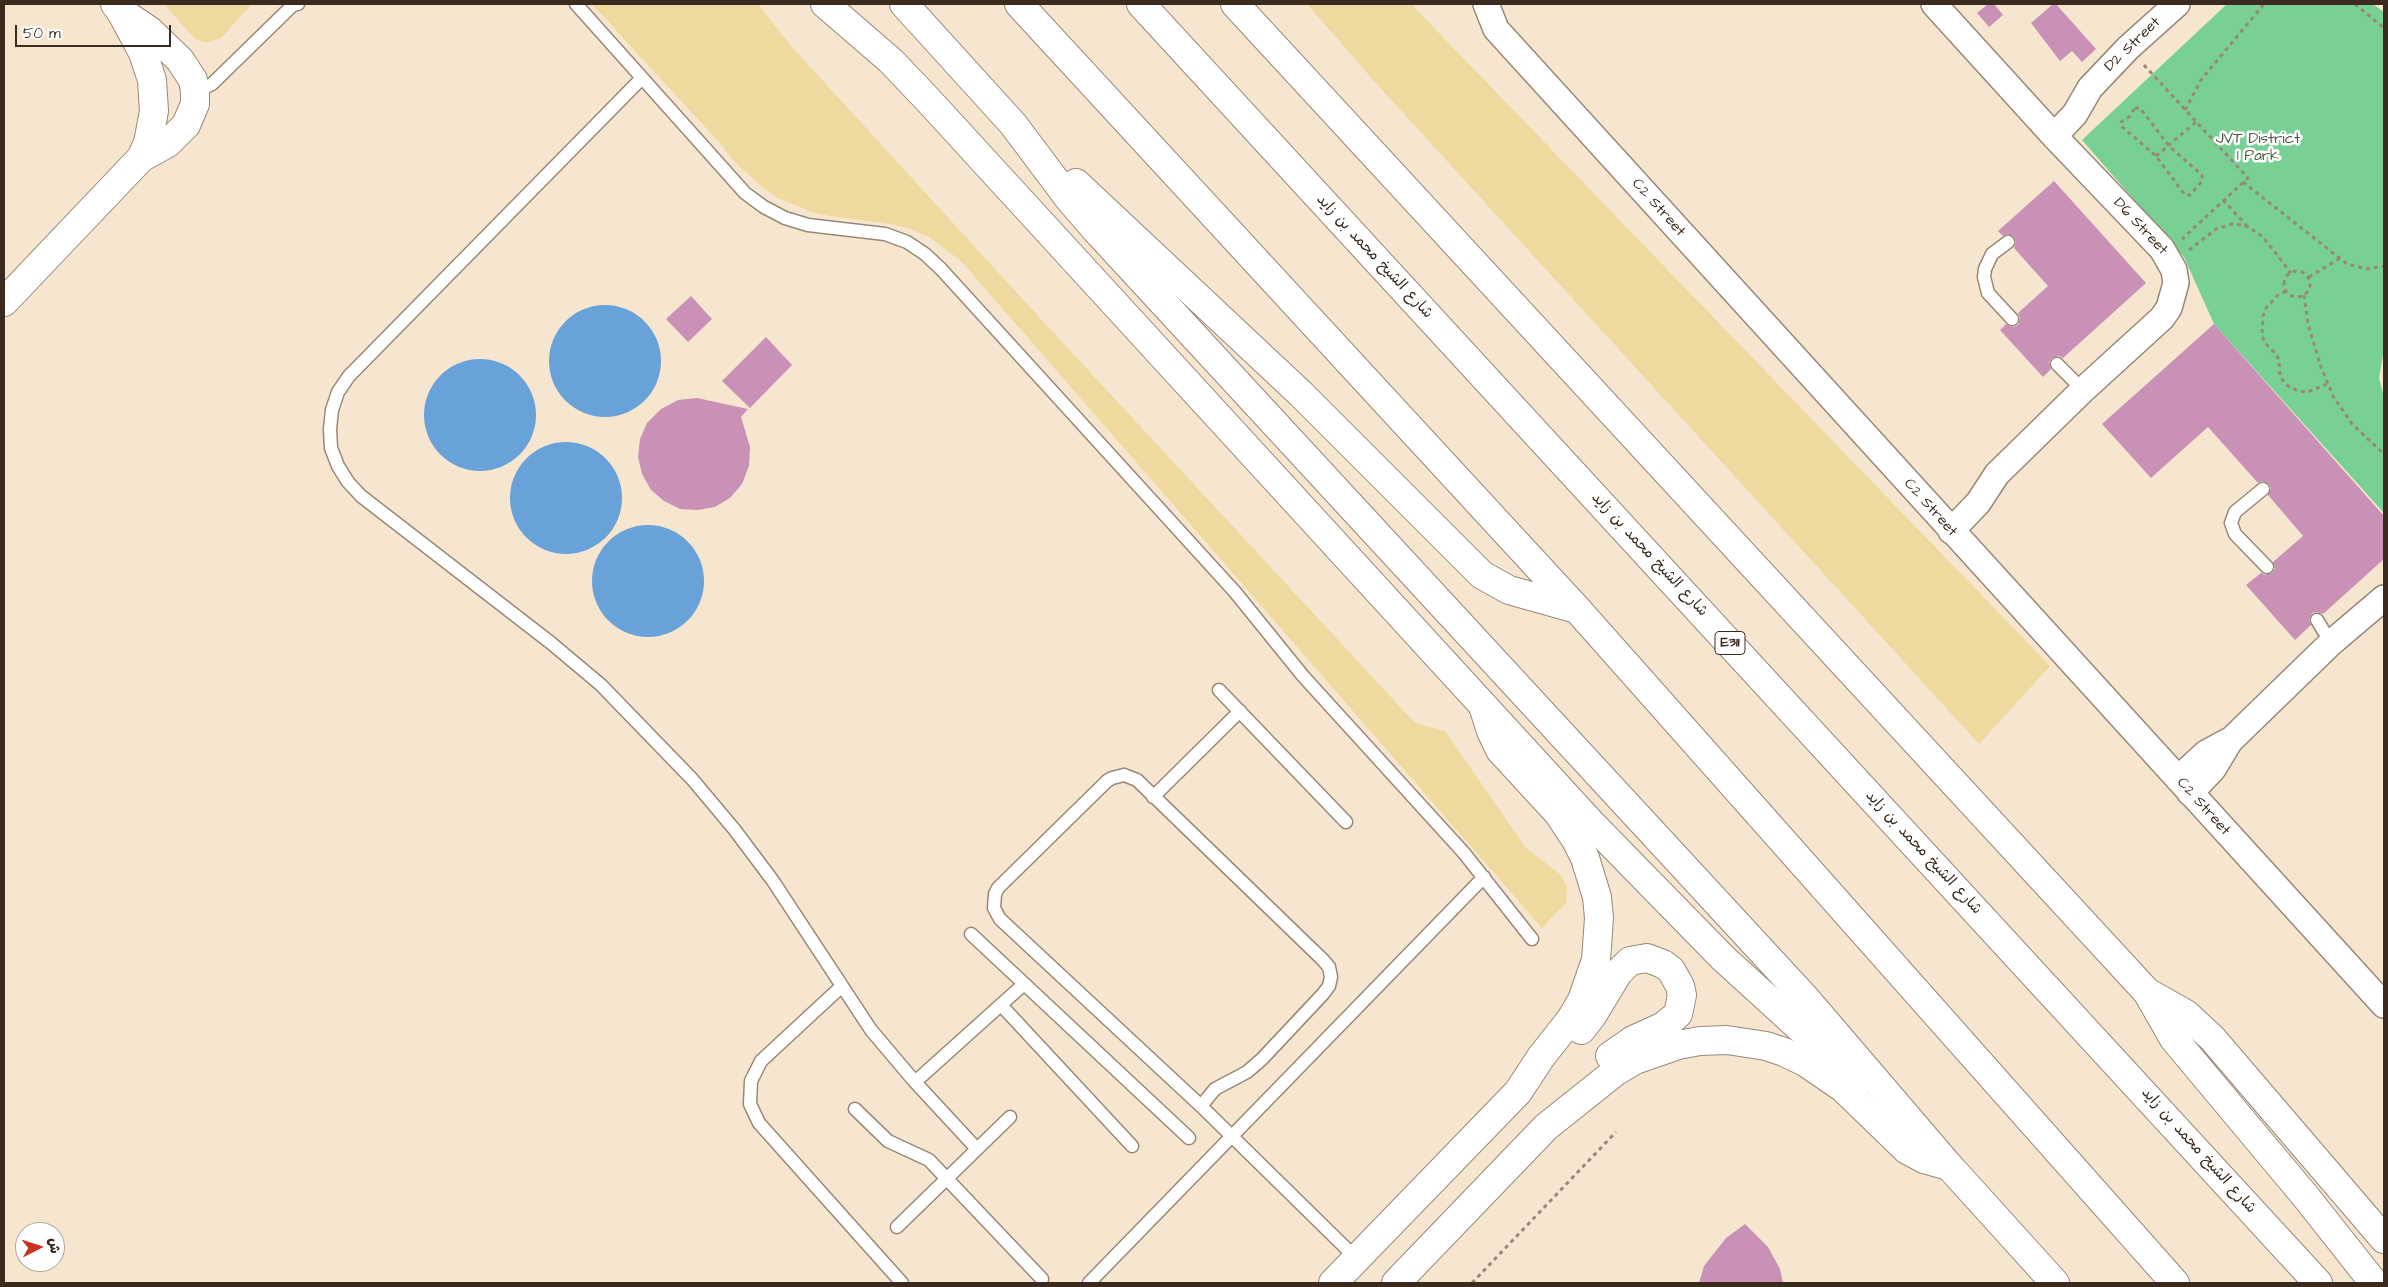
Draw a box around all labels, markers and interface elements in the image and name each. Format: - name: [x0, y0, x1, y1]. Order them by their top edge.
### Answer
- street label: D2 Street: [2101, 14, 2165, 76]
- scale bar: [18, 15, 174, 47]
- text: 50 m: [23, 23, 61, 44]
- park label: JVT District 1 Park: [2216, 131, 2300, 166]
- street label: C2 Street: [1627, 175, 1689, 241]
- street label: شارع الشيخ محمد بن زايد: [1312, 191, 1436, 323]
- street label: D6 Street: [2109, 195, 2171, 259]
- street label: C2 Street: [1899, 475, 1961, 541]
- street label: شارع الشيخ محمد بن زايد: [1587, 489, 1711, 621]
- road number: E311: [1715, 632, 1745, 654]
- street label: C2 Street: [2172, 774, 2234, 840]
- street label: شارع الشيخ محمد بن زايد: [1861, 787, 1985, 919]
- street label: شارع الشيخ محمد بن زايد: [2137, 1084, 2259, 1218]
- north arrow: [15, 1222, 65, 1272]
- text: ش: [43, 1237, 65, 1254]

